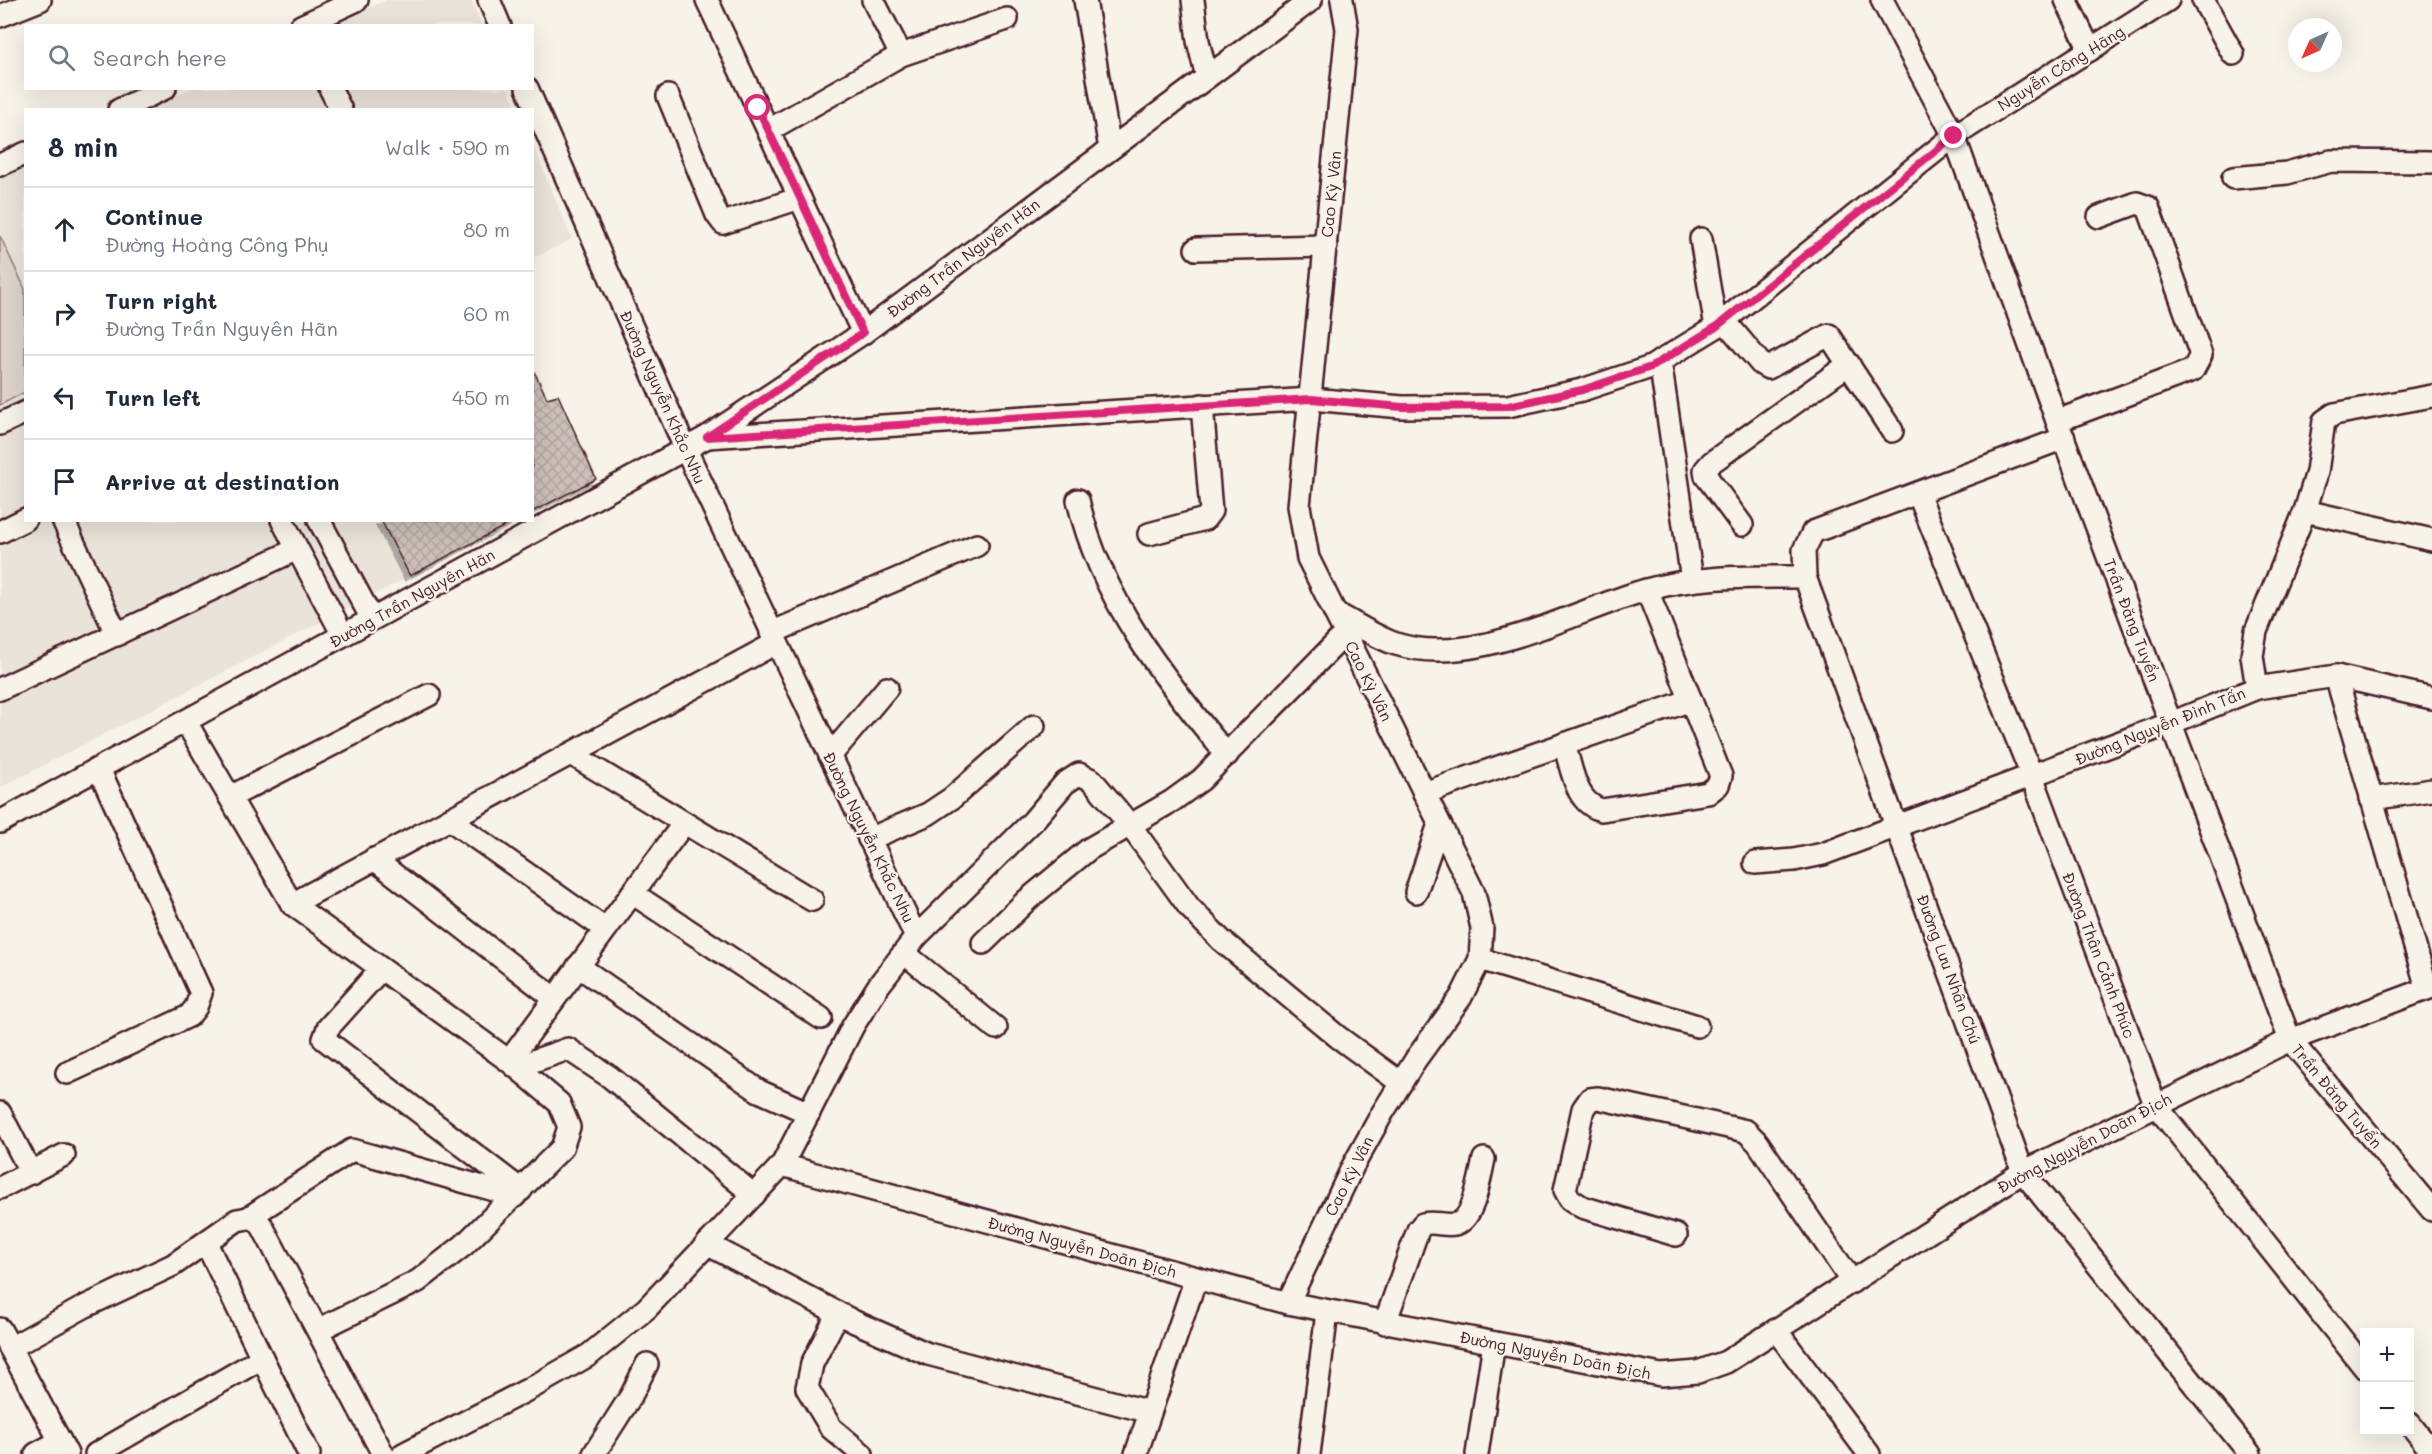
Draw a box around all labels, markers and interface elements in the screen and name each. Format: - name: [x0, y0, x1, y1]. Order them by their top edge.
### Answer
- north arrow: [2288, 18, 2342, 72]
- street label: Nguyễn Công Hãng: [1993, 20, 2128, 115]
- search box: [24, 24, 534, 90]
- icon: search: [45, 41, 78, 74]
- text: Search here: [93, 43, 227, 72]
- route start: [744, 94, 770, 120]
- route end: [1940, 122, 1966, 148]
- text: 8 min: [48, 130, 118, 164]
- text: Walk · 590 m: [385, 134, 510, 160]
- street label: Cao Kỳ Vân: [1316, 150, 1345, 238]
- street label: Đường Trần Nguyên Hãn: [882, 193, 1043, 322]
- text: Continue: [105, 202, 203, 231]
- icon: ahead: [48, 213, 81, 246]
- text: 80 m: [463, 216, 510, 242]
- text: Đường Hoàng Công Phụ: [105, 231, 329, 257]
- text: Turn right: [105, 286, 217, 315]
- icon: right: [48, 297, 81, 330]
- text: 60 m: [463, 300, 510, 326]
- street label: Đường Nguyễn Khắc Nhu: [616, 307, 711, 487]
- text: Đường Trần Nguyên Hãn: [105, 315, 338, 341]
- icon: left: [48, 381, 81, 414]
- text: Turn left: [105, 383, 201, 412]
- text: 450 m: [452, 384, 510, 410]
- icon: arrive: [48, 465, 81, 498]
- text: Arrive at destination: [105, 467, 340, 496]
- street label: Đường Trần Nguyên Hãn: [325, 543, 498, 652]
- street label: Trần Đăng Tuyển: [2099, 555, 2166, 684]
- street label: Cao Kỳ Vân: [1341, 637, 1398, 724]
- street label: Đường Nguyễn Đình Tấn: [2071, 682, 2248, 769]
- street label: Đường Nguyễn Khắc Nhu: [819, 748, 920, 926]
- street label: Đường Thân Cảnh Phúc: [2058, 869, 2141, 1041]
- street label: Đường Lưu Nhân Chú: [1913, 891, 1986, 1047]
- street label: Trần Đăng Tuyển: [2287, 1039, 2387, 1152]
- street label: Đường Nguyễn Doãn Địch: [1993, 1088, 2175, 1197]
- street label: Cao Kỳ Vân: [1319, 1132, 1378, 1219]
- street label: Đường Nguyễn Doãn Địch: [986, 1211, 1179, 1282]
- street label: Đường Nguyễn Doãn Địch: [1458, 1326, 1653, 1383]
- map controls: [2360, 1328, 2414, 1436]
- button: +: [2360, 1328, 2414, 1382]
- button: −: [2360, 1382, 2414, 1436]

